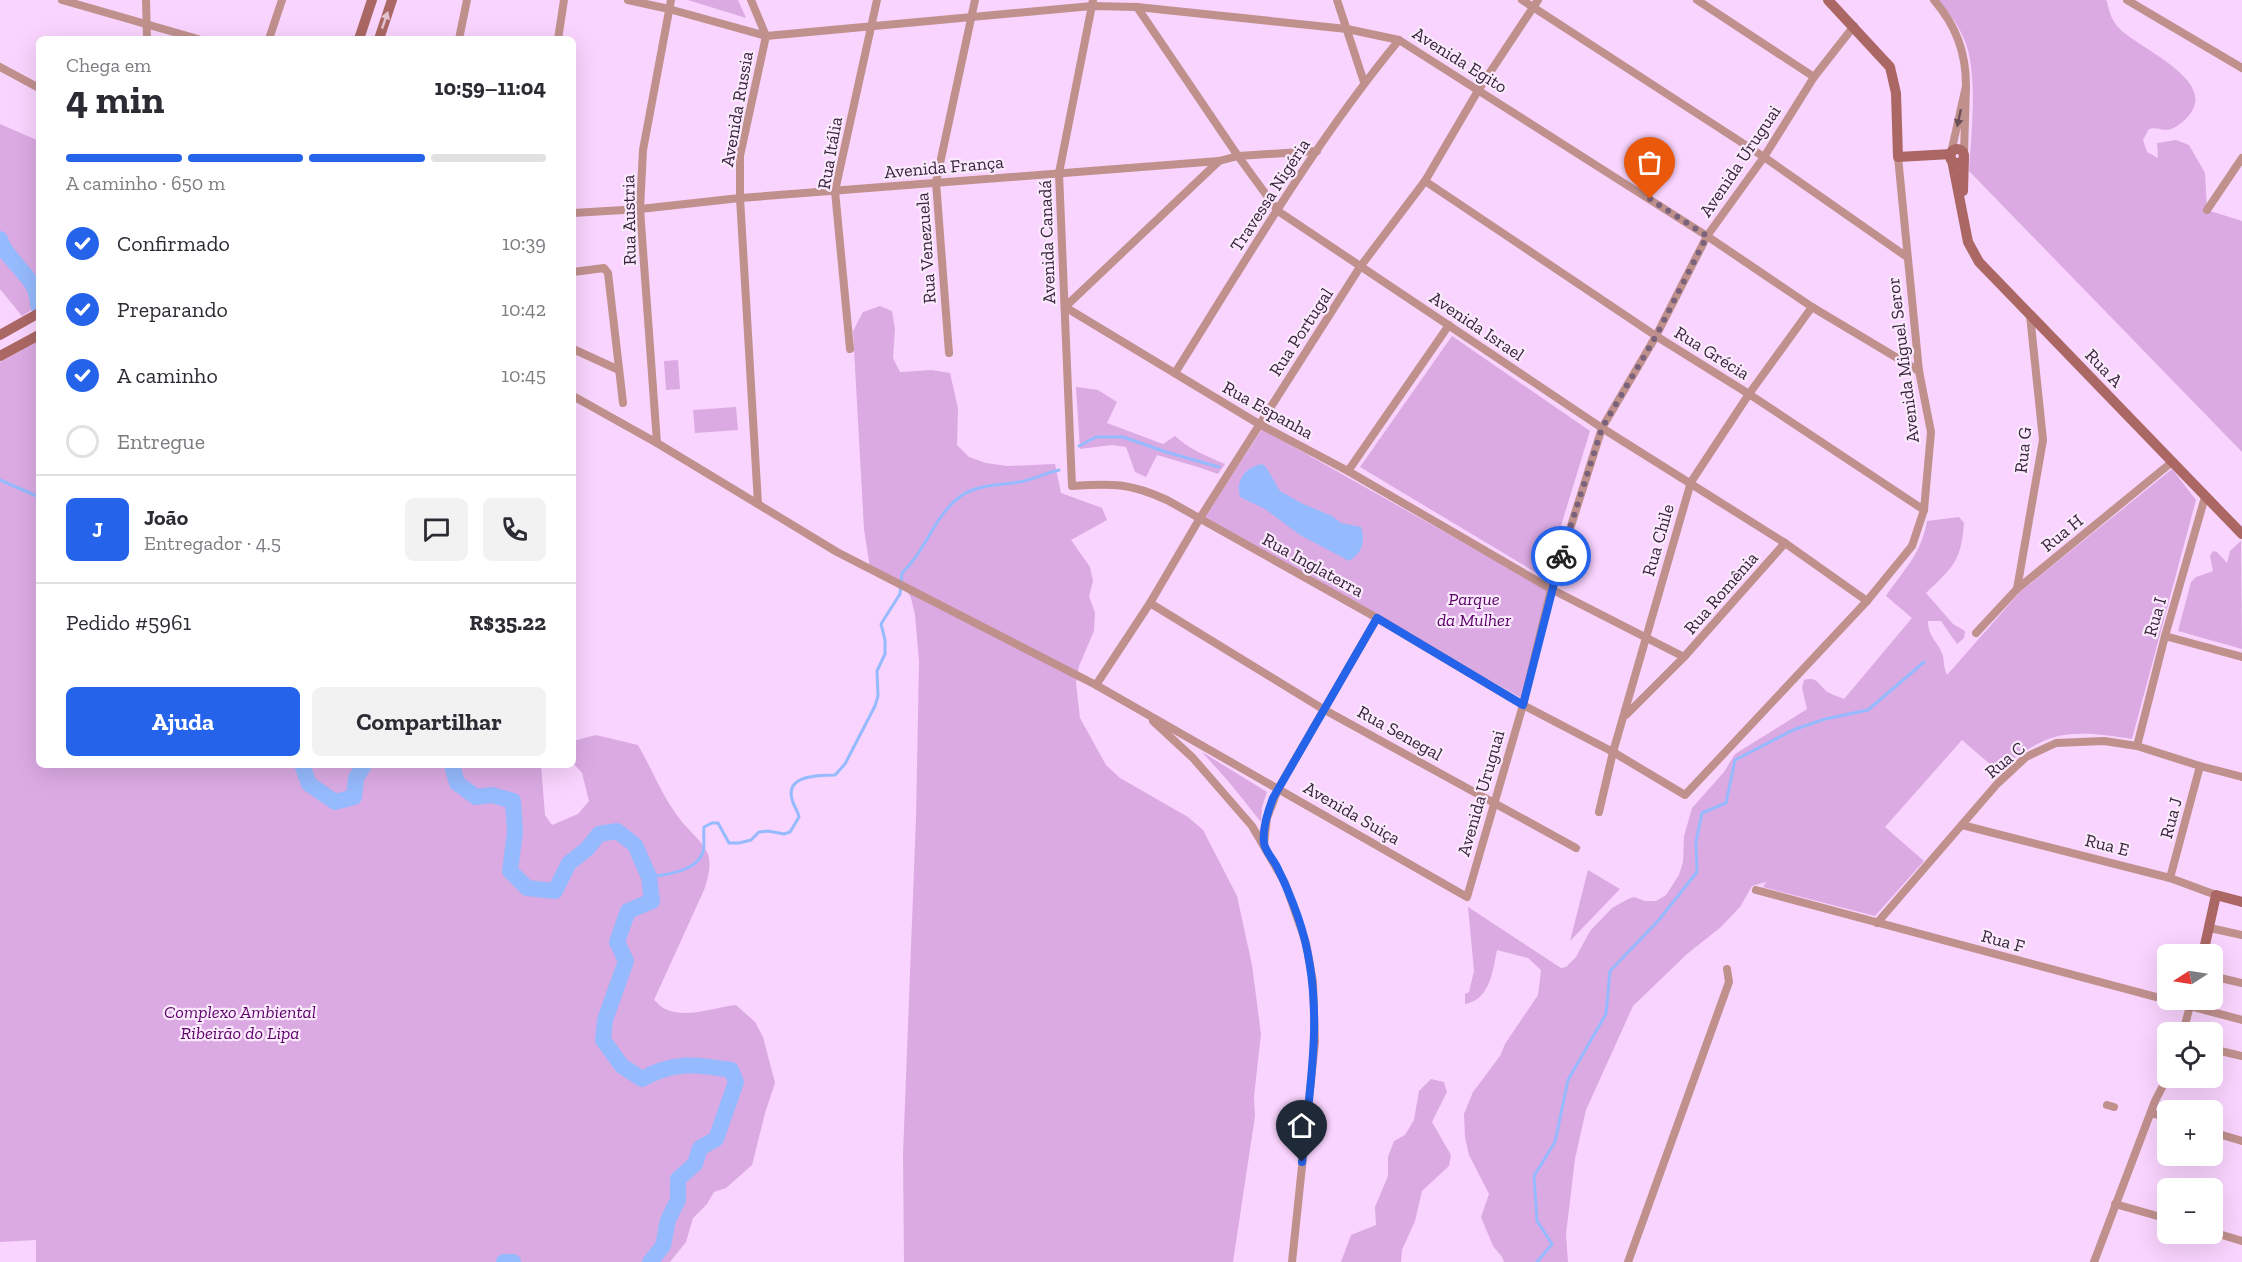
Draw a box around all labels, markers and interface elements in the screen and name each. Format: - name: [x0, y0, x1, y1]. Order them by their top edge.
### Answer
- one-way arrow: [381, 10, 391, 28]
- street label: Avenida Egito: [1409, 22, 1511, 98]
- street label: Avenida Russia: [716, 49, 758, 168]
- text: Chega em: [66, 53, 151, 77]
- text: 10:59–11:04: [435, 74, 546, 101]
- text: 4 min: [66, 76, 164, 123]
- street label: Avenida Uruguai: [1695, 101, 1785, 221]
- one-way arrow: [1954, 109, 1963, 128]
- street label: Rua Itália: [813, 115, 847, 191]
- street label: Travessa Nigéria: [1225, 134, 1315, 256]
- pin: [1624, 137, 1675, 199]
- icon: bag: [1633, 146, 1666, 179]
- street label: Avenida França: [883, 151, 1005, 183]
- text: A caminho · 650 m: [66, 171, 225, 195]
- street label: Rua Austria: [617, 174, 641, 266]
- street label: Avenida Canadá: [1034, 179, 1060, 304]
- street label: Rua Venezuela: [911, 191, 941, 304]
- icon: check: [66, 227, 99, 260]
- text: Confirmado: [117, 230, 230, 257]
- text: 10:39: [502, 231, 546, 255]
- street label: Avenida Miguel Seror: [1882, 276, 1924, 444]
- street label: Rua Portugal: [1264, 284, 1338, 380]
- street label: Avenida Israel: [1426, 286, 1529, 366]
- icon: check: [66, 293, 99, 326]
- text: Preparando: [117, 296, 228, 323]
- text: 10:42: [501, 297, 546, 321]
- street label: Rua Grécia: [1670, 321, 1754, 385]
- street label: Rua A: [2080, 344, 2128, 392]
- icon: check: [66, 359, 99, 392]
- text: A caminho: [117, 362, 218, 389]
- text: 10:45: [501, 363, 546, 387]
- street label: Rua Espanha: [1219, 376, 1317, 444]
- street label: Rua G: [2010, 426, 2036, 474]
- text: Entregue: [117, 428, 205, 455]
- button: chat: [405, 498, 468, 561]
- button: phone: [483, 498, 546, 561]
- street label: Rua Chile: [1637, 501, 1679, 579]
- text: João: [144, 504, 188, 531]
- street label: Rua H: [2037, 509, 2087, 557]
- text: J: [92, 516, 103, 543]
- courier: [1531, 526, 1591, 586]
- street label: Rua Inglaterra: [1259, 528, 1368, 602]
- text: Entregador · 4.5: [144, 531, 281, 555]
- icon: bike: [1545, 540, 1578, 573]
- street label: Rua Romênia: [1679, 547, 1763, 639]
- park label: Parque da Mulher: [1437, 588, 1512, 631]
- street label: Rua I: [2139, 595, 2171, 639]
- text: Pedido #5961: [66, 609, 191, 636]
- text: R$35.22: [469, 609, 546, 636]
- button: Ajuda: [66, 687, 300, 756]
- button: Compartilhar: [312, 687, 546, 756]
- street label: Rua Senegal: [1353, 701, 1447, 766]
- street label: Avenida Uruguai: [1453, 727, 1509, 859]
- street label: Rua C: [1980, 737, 2030, 783]
- street label: Avenida Suiça: [1300, 776, 1404, 850]
- street label: Rua J: [2155, 795, 2187, 841]
- street label: Rua E: [2083, 829, 2131, 861]
- street label: Rua F: [1979, 925, 2027, 957]
- north arrow: [2157, 944, 2223, 1010]
- map controls: [2157, 944, 2223, 1244]
- park label: Complexo Ambiental Ribeirão do Lipa: [164, 1001, 316, 1044]
- button: locate: [2157, 1022, 2223, 1088]
- pin: [1276, 1100, 1327, 1162]
- button: +: [2157, 1100, 2223, 1166]
- icon: home: [1285, 1109, 1318, 1142]
- button: −: [2157, 1178, 2223, 1244]

